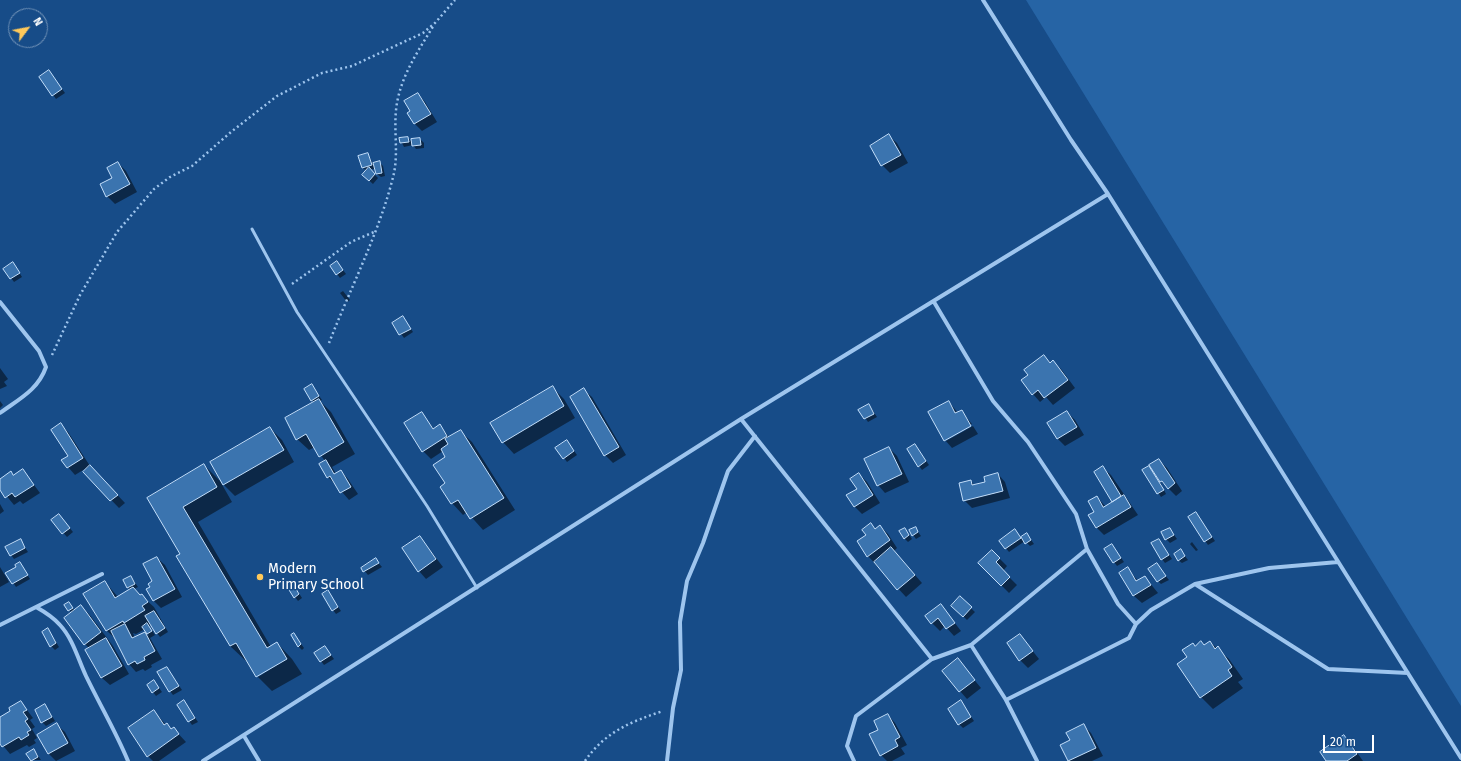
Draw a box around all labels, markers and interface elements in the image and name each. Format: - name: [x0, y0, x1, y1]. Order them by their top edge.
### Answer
- north arrow: [8, 8, 48, 48]
- text: N: [30, 15, 45, 28]
- place label: Modern Primary School: [268, 561, 364, 594]
- marker: Modern Primary School: [255, 572, 265, 582]
- scale bar: [1325, 727, 1376, 753]
- text: 20 m: [1330, 735, 1356, 749]

